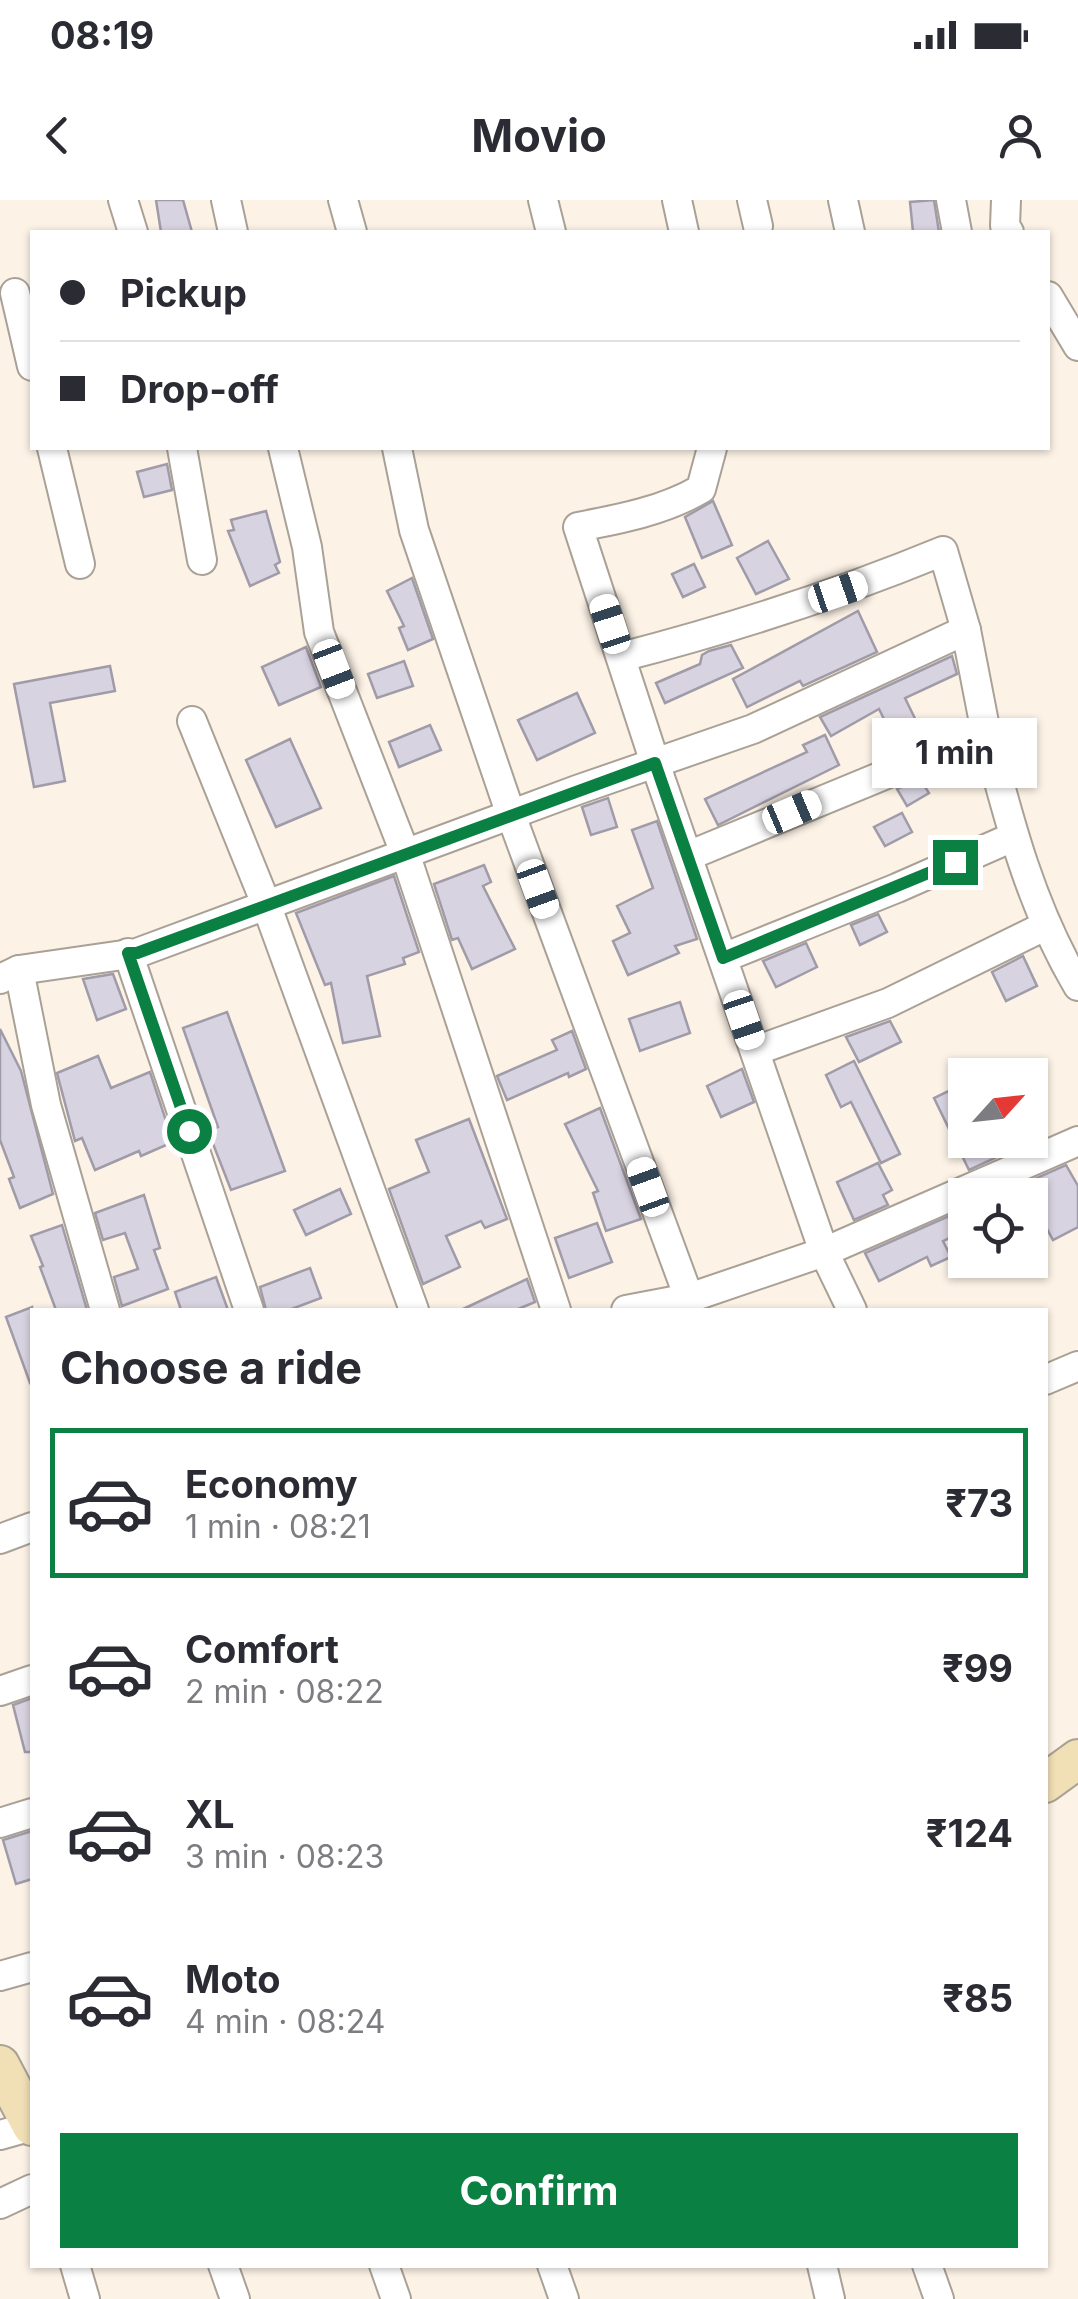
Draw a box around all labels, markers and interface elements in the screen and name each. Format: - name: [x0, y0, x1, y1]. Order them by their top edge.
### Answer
- text: 08:19: [50, 12, 154, 58]
- icon: back: [30, 108, 85, 163]
- text: Movio: [471, 108, 607, 163]
- icon: person: [993, 108, 1048, 163]
- text: Pickup: [120, 270, 247, 316]
- text: Drop-off: [120, 366, 279, 412]
- car: [805, 568, 871, 616]
- car: [586, 591, 634, 657]
- car: [309, 636, 359, 702]
- callout: 1 min: [872, 717, 1038, 787]
- text: 1 min: [915, 733, 994, 772]
- car: [759, 786, 825, 838]
- route end: [933, 840, 978, 885]
- car: [514, 856, 562, 922]
- car: [720, 987, 768, 1053]
- north arrow: [948, 1058, 1048, 1158]
- map controls: [948, 1058, 1048, 1278]
- route start: [167, 1109, 212, 1154]
- car: [624, 1154, 672, 1220]
- button: locate: [948, 1178, 1048, 1278]
- text: Choose a ride: [60, 1340, 362, 1395]
- icon: car: [65, 1458, 155, 1548]
- text: Economy: [185, 1461, 358, 1507]
- text: ₹73: [945, 1480, 1013, 1526]
- text: 1 min · 08:21: [185, 1507, 371, 1546]
- icon: car: [65, 1623, 155, 1713]
- text: Comfort: [185, 1626, 339, 1672]
- text: ₹99: [942, 1645, 1013, 1691]
- text: 2 min · 08:22: [185, 1672, 384, 1711]
- icon: car: [65, 1788, 155, 1878]
- text: XL: [185, 1791, 235, 1837]
- text: ₹124: [926, 1810, 1013, 1856]
- text: 3 min · 08:23: [185, 1837, 384, 1876]
- icon: car: [65, 1953, 155, 2043]
- text: Moto: [185, 1956, 281, 2002]
- text: ₹85: [942, 1975, 1013, 2021]
- text: 4 min · 08:24: [185, 2002, 385, 2041]
- button: Confirm: [60, 2133, 1018, 2248]

